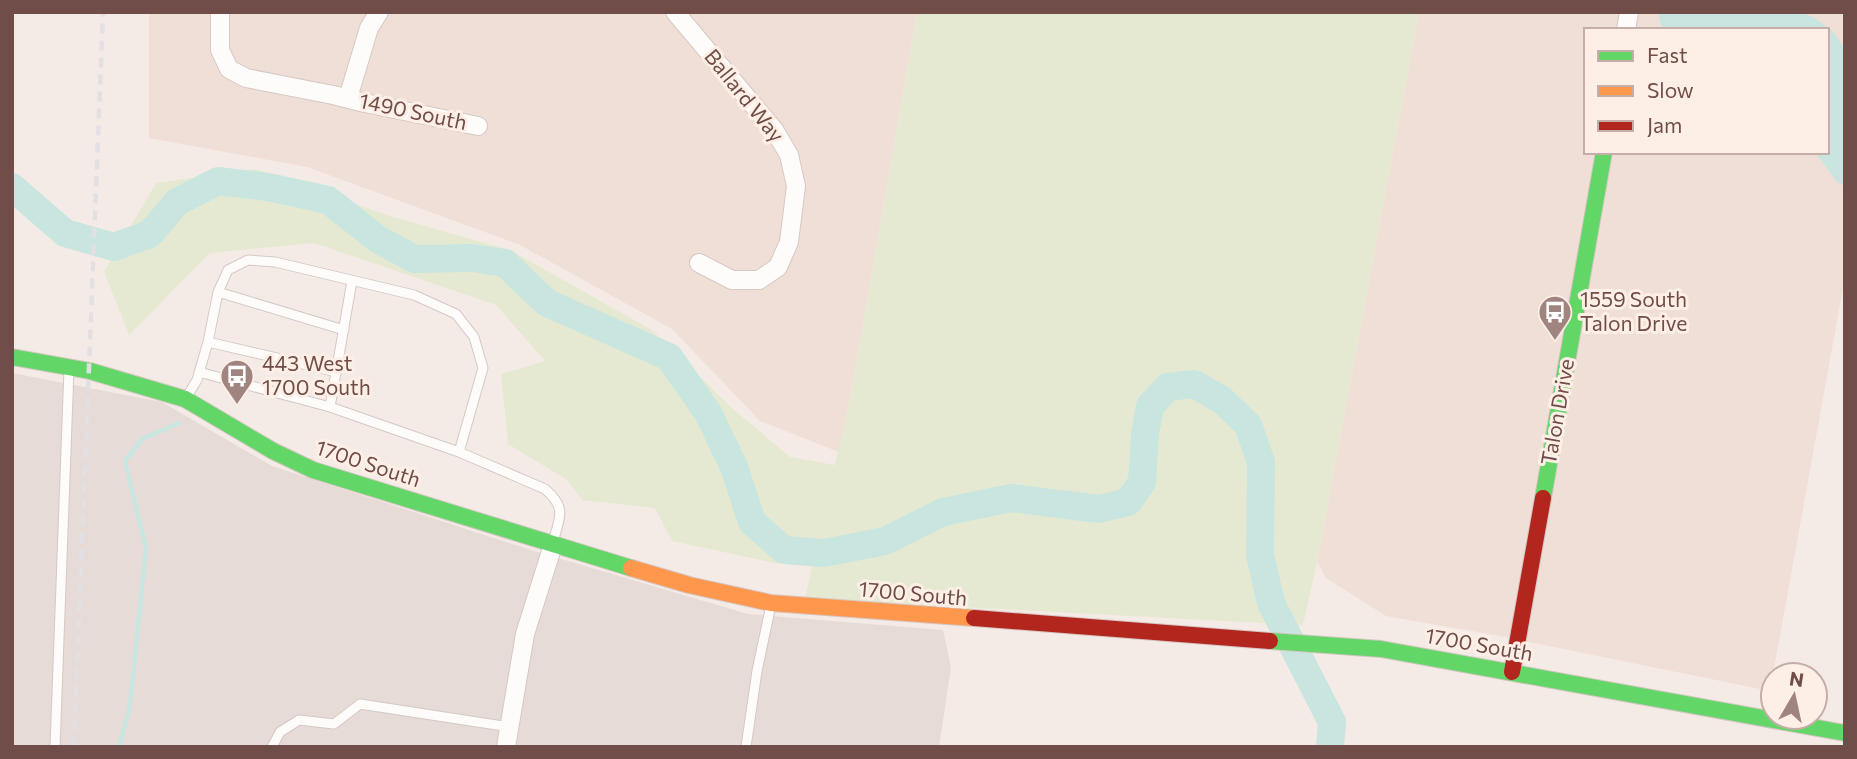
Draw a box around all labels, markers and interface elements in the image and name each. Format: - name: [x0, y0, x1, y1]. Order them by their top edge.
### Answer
- legend: [1584, 28, 1829, 154]
- text: Fast: [1647, 42, 1688, 67]
- street label: Ballard Way: [700, 44, 790, 147]
- text: Slow: [1647, 77, 1694, 102]
- street label: 1490 South: [357, 87, 469, 134]
- text: Jam: [1647, 112, 1682, 137]
- place label: 1559 South Talon Drive: [1580, 286, 1687, 335]
- bus stop icon: 1559 South Talon Drive: [1536, 293, 1574, 342]
- place label: 443 West 1700 South: [262, 350, 371, 399]
- bus stop icon: 443 West 1700 South: [218, 357, 256, 406]
- street label: Talon Drive: [1535, 357, 1578, 467]
- street label: 1700 South: [313, 434, 424, 491]
- street label: 1700 South: [858, 575, 968, 610]
- street label: 1700 South: [1424, 622, 1535, 665]
- north arrow: [1759, 661, 1829, 731]
- text: N: [1788, 666, 1806, 691]

